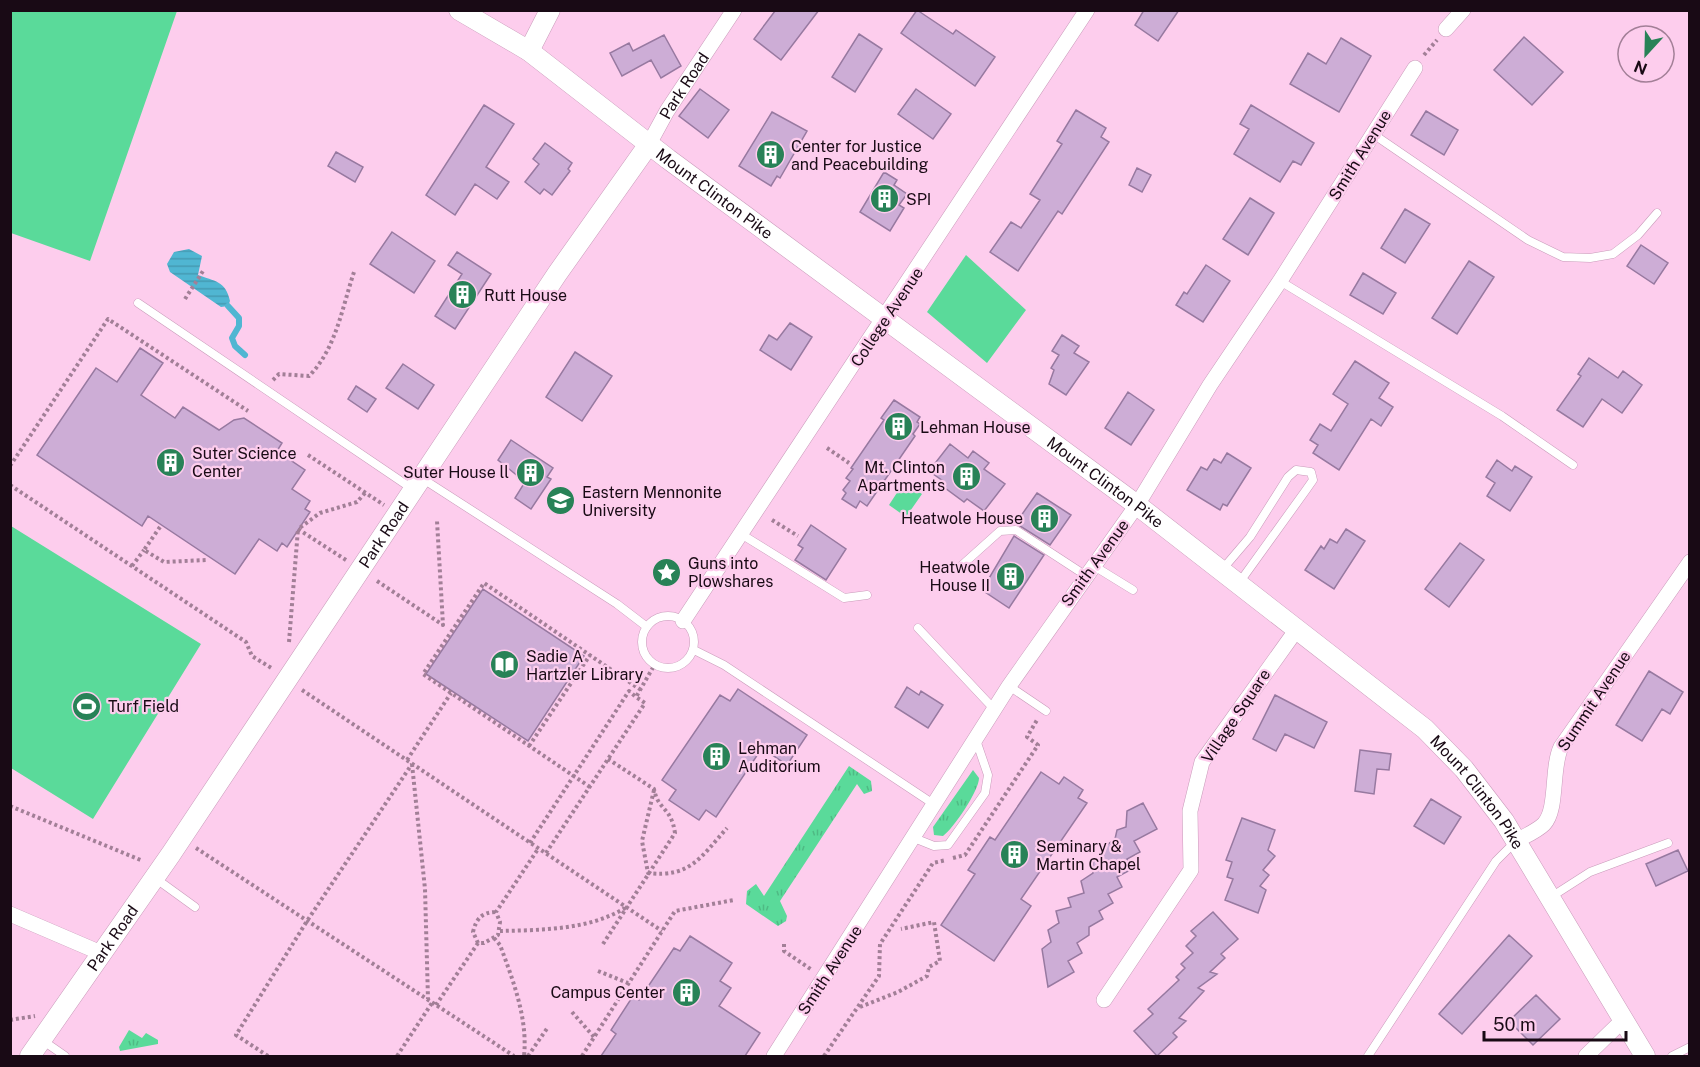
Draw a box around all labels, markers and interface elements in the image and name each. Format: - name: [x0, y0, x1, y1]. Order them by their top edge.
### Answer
- north arrow: [1616, 24, 1676, 84]
- street label: Park Road: [655, 49, 713, 122]
- text: N: [1631, 56, 1650, 79]
- street label: Smith Avenue: [1325, 106, 1395, 204]
- place label: Center for Justice and Peacebuilding: [791, 137, 928, 174]
- building icon: Center for Justice and Peacebuilding: [754, 139, 786, 171]
- street label: Mount Clinton Pike: [652, 144, 777, 243]
- building icon: SPI: [869, 183, 901, 215]
- place label: SPI: [906, 190, 931, 209]
- street label: College Avenue: [847, 264, 927, 370]
- building icon: Rutt House: [447, 279, 479, 311]
- place label: Rutt House: [484, 286, 567, 305]
- building icon: Lehman House: [883, 411, 915, 443]
- place label: Lehman House: [920, 418, 1031, 437]
- street label: Mount Clinton Pike: [1043, 433, 1168, 532]
- place label: Suter Science Center: [192, 444, 297, 481]
- building icon: Suter Science Center: [155, 446, 187, 478]
- building icon: Suter House ll: [514, 456, 546, 488]
- place label: Mt. Clinton Apartments: [857, 458, 945, 495]
- building icon: Mt. Clinton Apartments: [950, 460, 982, 492]
- place label: Suter House ll: [403, 463, 509, 482]
- place label: Eastern Mennonite University: [582, 483, 722, 520]
- school or university icon: Eastern Mennonite University: [545, 485, 577, 517]
- street label: Park Road: [355, 498, 413, 571]
- building icon: Heatwole House: [1028, 502, 1060, 534]
- place label: Heatwole House: [901, 509, 1023, 528]
- street label: Smith Avenue: [1057, 516, 1133, 610]
- place label: Guns into Plowshares: [688, 554, 773, 591]
- place icon: Guns into Plowshares: [651, 556, 683, 588]
- place label: Heatwole House II: [919, 558, 990, 595]
- building icon: Heatwole House II: [995, 560, 1027, 592]
- place label: Sadie A Hartzler Library: [526, 647, 644, 684]
- street label: Summit Avenue: [1553, 647, 1635, 755]
- library icon: Sadie A Hartzler Library: [489, 649, 521, 681]
- street label: Village Square: [1198, 665, 1274, 767]
- sports icon: Turf Field: [71, 690, 103, 722]
- place label: Turf Field: [108, 697, 179, 716]
- street label: Mount Clinton Pike: [1427, 731, 1528, 852]
- place label: Lehman Auditorium: [738, 739, 821, 776]
- building icon: Lehman Auditorium: [701, 741, 733, 773]
- place label: Seminary & Martin Chapel: [1036, 837, 1141, 874]
- building icon: Seminary & Martin Chapel: [999, 839, 1031, 871]
- street label: Park Road: [83, 901, 142, 975]
- street label: Smith Avenue: [794, 922, 866, 1018]
- building icon: Campus Center: [670, 976, 702, 1008]
- place label: Campus Center: [550, 983, 665, 1002]
- scale bar: [1484, 1004, 1626, 1042]
- text: 50 m: [1493, 1014, 1536, 1035]

